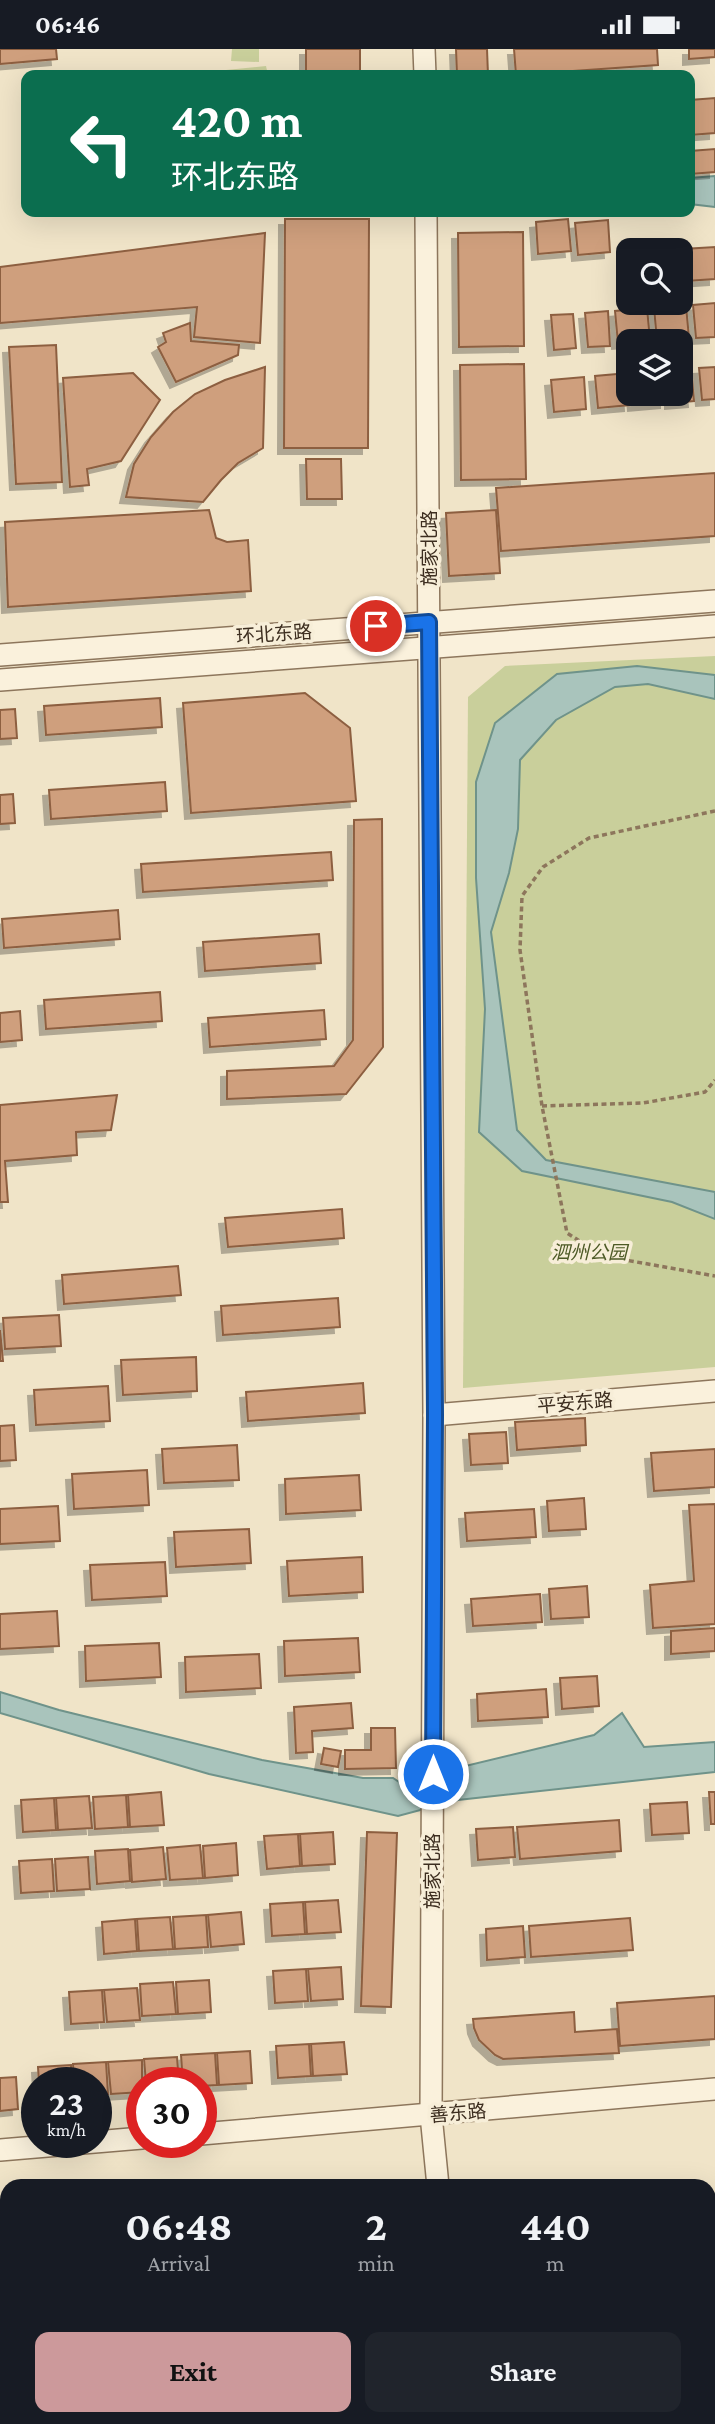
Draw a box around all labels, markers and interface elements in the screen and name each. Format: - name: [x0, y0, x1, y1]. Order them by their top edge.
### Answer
- text: 06:46: [35, 10, 100, 39]
- text: 420 m: [171, 93, 303, 148]
- icon: left: [56, 98, 147, 189]
- text: 环北东路: [171, 159, 299, 195]
- map controls: [616, 238, 693, 406]
- button: search: [616, 238, 693, 315]
- button: layers: [616, 329, 693, 406]
- street label: 施家北路: [419, 510, 440, 586]
- pin: [346, 596, 406, 656]
- icon: arrive: [357, 607, 395, 645]
- street label: 环北东路: [235, 621, 313, 647]
- park label: 泗州公园: [551, 1242, 630, 1263]
- street label: 平安东路: [536, 1389, 614, 1417]
- position arrow: [396, 1737, 470, 1811]
- street label: 施家北路: [422, 1833, 443, 1909]
- speed limit sign: 30: [126, 2067, 217, 2158]
- text: 23: [49, 2084, 84, 2123]
- street label: 善东路: [429, 2100, 487, 2126]
- text: km/h: [47, 2120, 86, 2140]
- text: 06:48: [125, 2202, 233, 2249]
- text: 2: [366, 2202, 387, 2249]
- text: 440: [520, 2202, 591, 2249]
- text: Arrival: [148, 2250, 210, 2276]
- text: min: [358, 2250, 395, 2276]
- text: m: [546, 2250, 565, 2276]
- button: Exit: [35, 2332, 351, 2412]
- button: Share: [365, 2332, 681, 2412]

